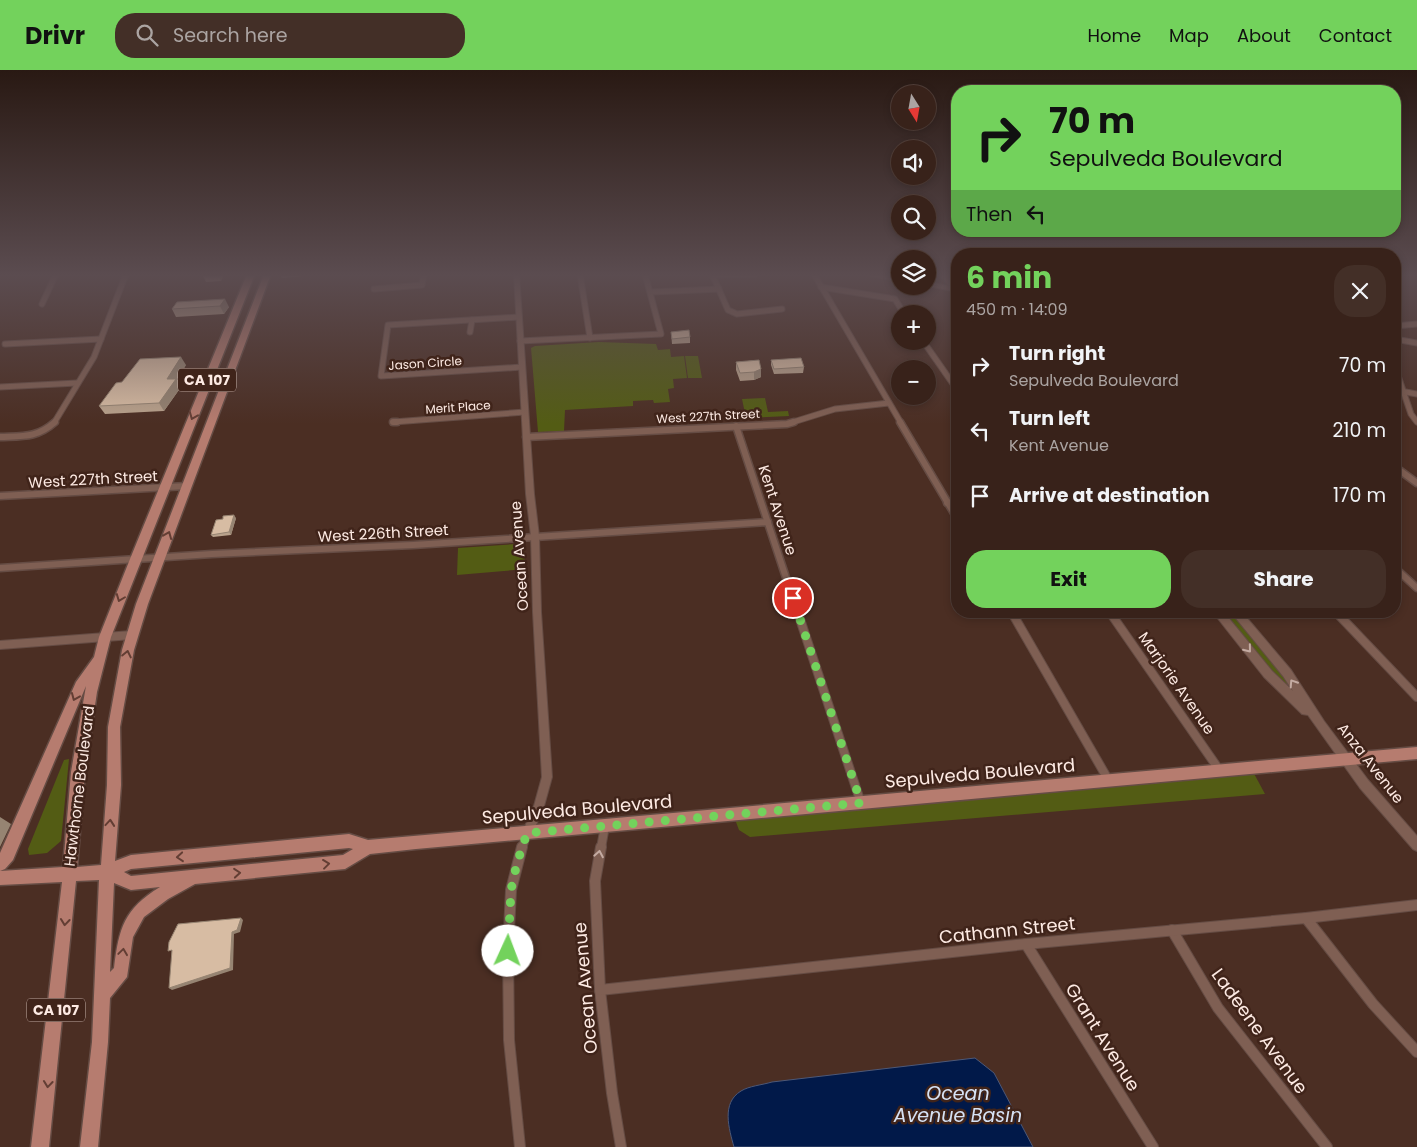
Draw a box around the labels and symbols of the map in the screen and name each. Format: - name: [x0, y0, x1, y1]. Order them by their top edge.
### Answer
- north arrow: [891, 85, 936, 130]
- street label: Jason Circle: [388, 352, 462, 374]
- road number: CA 107: [178, 368, 236, 392]
- street label: Merit Place: [425, 396, 491, 418]
- street label: West 227th Street: [656, 405, 760, 427]
- one-way arrow: [189, 411, 199, 420]
- street label: Kent Avenue: [754, 462, 802, 558]
- street label: West 227th Street: [28, 465, 158, 493]
- street label: Ocean Avenue: [505, 500, 533, 612]
- street label: West 226th Street: [317, 519, 449, 547]
- one-way arrow: [162, 531, 172, 540]
- pin: [772, 577, 814, 619]
- one-way arrow: [116, 593, 126, 602]
- street label: Marjorie Avenue: [1134, 627, 1220, 739]
- one-way arrow: [1242, 643, 1250, 652]
- one-way arrow: [121, 650, 132, 659]
- one-way arrow: [1290, 679, 1300, 688]
- one-way arrow: [71, 692, 81, 701]
- street label: Hawthorne Boulevard: [59, 704, 99, 868]
- street label: Anza Avenue: [1333, 718, 1409, 808]
- street label: Sepulveda Boulevard: [884, 752, 1076, 794]
- street label: Sepulveda Boulevard: [481, 788, 673, 830]
- one-way arrow: [104, 819, 115, 827]
- one-way arrow: [594, 849, 604, 858]
- one-way arrow: [176, 851, 184, 862]
- one-way arrow: [322, 859, 330, 870]
- one-way arrow: [234, 868, 242, 879]
- street label: Cathann Street: [938, 910, 1076, 950]
- one-way arrow: [60, 919, 71, 927]
- street label: Ocean Avenue: [567, 921, 603, 1055]
- position arrow: [481, 924, 533, 976]
- one-way arrow: [117, 948, 128, 956]
- street label: Ladeene Avenue: [1206, 963, 1314, 1099]
- street label: Grant Avenue: [1060, 978, 1146, 1096]
- road number: CA 107: [27, 998, 85, 1022]
- one-way arrow: [43, 1080, 54, 1088]
- water label: Ocean Avenue Basin: [893, 1080, 1022, 1129]

